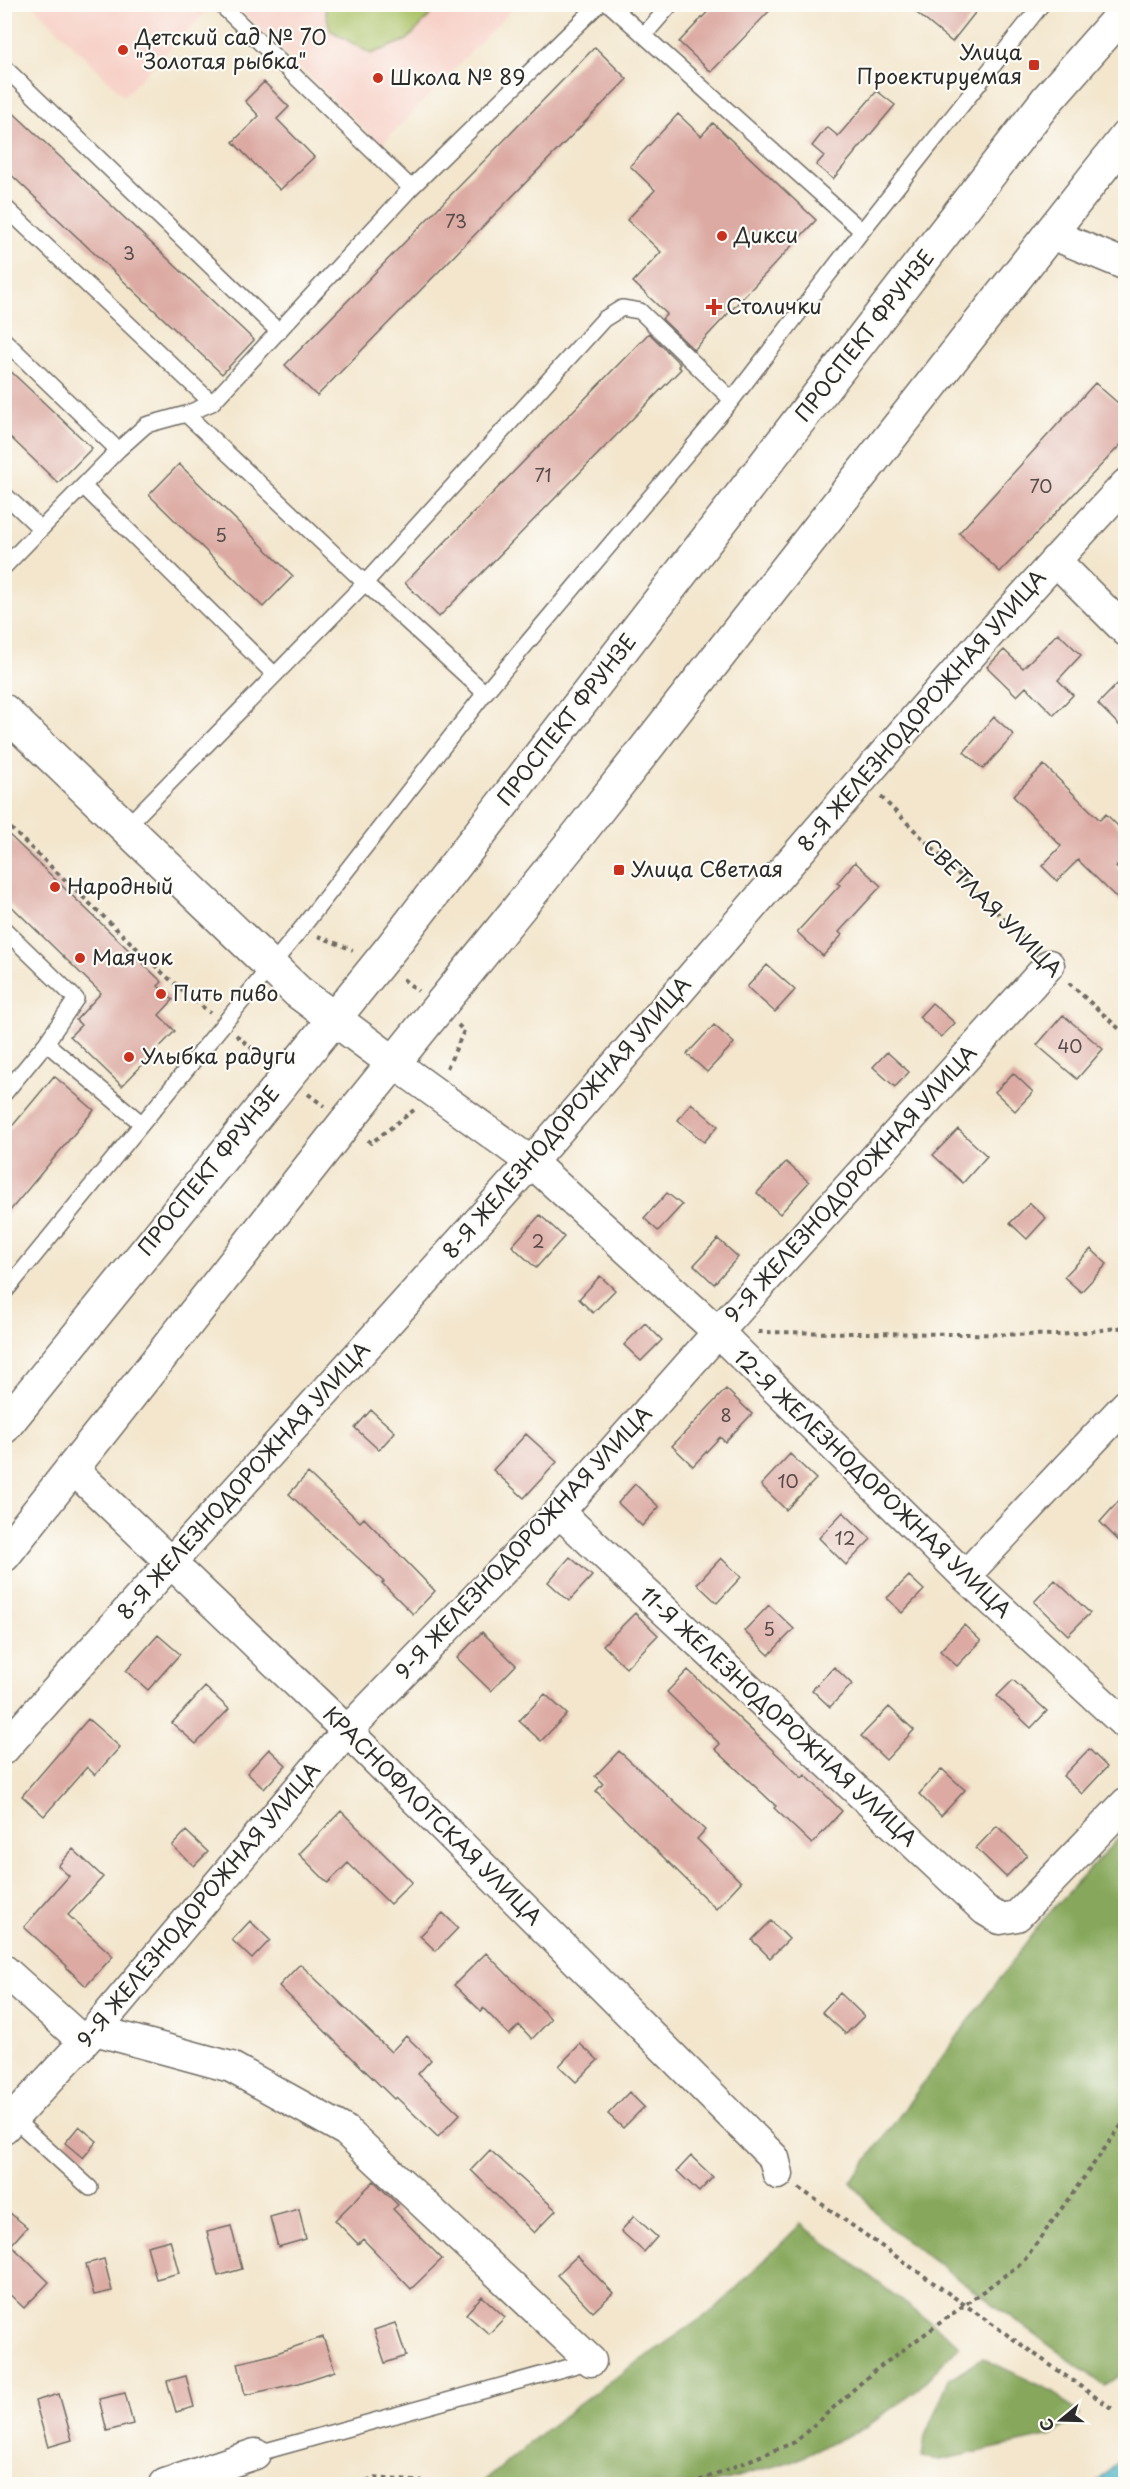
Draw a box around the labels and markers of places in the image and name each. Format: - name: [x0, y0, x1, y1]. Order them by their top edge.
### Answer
- place label: Детский сад № 70 "Золотая рыбка": [134, 20, 327, 76]
- place label: Улица Проектируемая: [857, 35, 1023, 91]
- marker: Детский сад № 70 "Золотая рыбка": [116, 43, 130, 57]
- marker: Улица Проектируемая: [1027, 58, 1041, 72]
- place label: Школа № 89: [390, 60, 525, 92]
- marker: Школа № 89: [371, 71, 385, 85]
- place label: Дикси: [733, 218, 798, 250]
- marker: Дикси: [715, 229, 729, 243]
- place label: Столички: [726, 289, 822, 321]
- marker: Столички: [707, 300, 721, 314]
- place label: Улица Светлая: [631, 852, 783, 884]
- marker: Улица Светлая: [612, 863, 626, 877]
- place label: Народный: [67, 869, 173, 901]
- marker: Народный: [48, 880, 62, 894]
- place label: Маячок: [92, 940, 173, 972]
- marker: Маячок: [73, 951, 87, 965]
- place label: Пить пиво: [173, 976, 278, 1008]
- marker: Пить пиво: [154, 987, 168, 1001]
- place label: Улыбка радуги: [141, 1039, 296, 1071]
- marker: Улыбка радуги: [122, 1050, 136, 1064]

